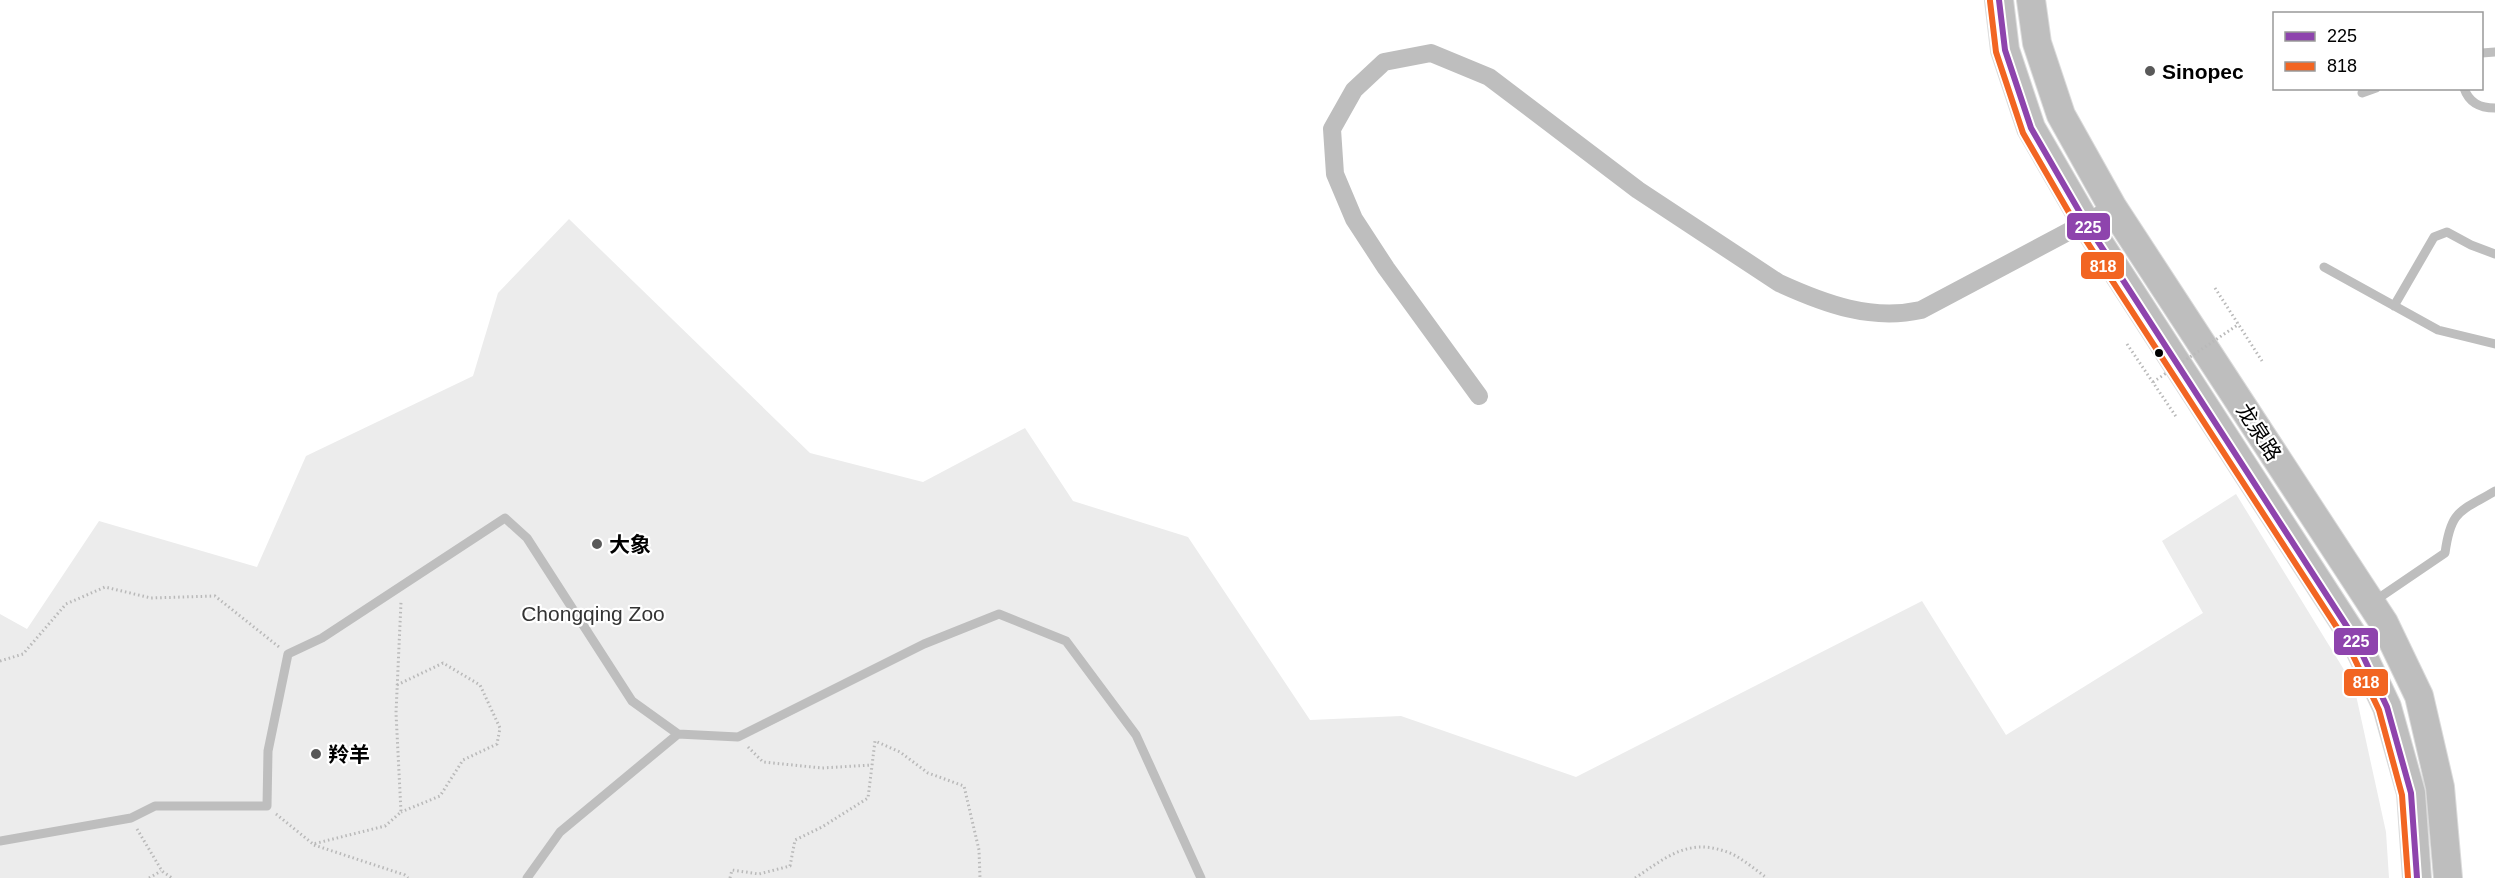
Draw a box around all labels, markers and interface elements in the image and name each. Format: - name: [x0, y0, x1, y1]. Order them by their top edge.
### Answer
- legend: [2273, 12, 2483, 90]
- text: 225: [2327, 26, 2357, 46]
- text: 818: [2327, 56, 2357, 76]
- place label: Sinopec: [2162, 60, 2244, 83]
- marker: Sinopec: [2143, 64, 2157, 78]
- line badge: 225: [2066, 212, 2111, 241]
- text: 225: [2075, 219, 2101, 236]
- line badge: 818: [2080, 251, 2125, 280]
- text: 818: [2090, 258, 2116, 275]
- unlabelled marker: [2153, 347, 2165, 359]
- street label: 龙泉路: [2232, 399, 2286, 465]
- place label: 大象: [609, 533, 651, 556]
- marker: 大象: [590, 537, 604, 551]
- park label: Chongqing Zoo: [521, 602, 665, 625]
- line badge: 225: [2333, 627, 2379, 656]
- text: 225: [2343, 633, 2369, 650]
- line badge: 818: [2343, 668, 2389, 697]
- text: 818: [2353, 674, 2379, 691]
- place label: 羚羊: [328, 743, 370, 766]
- marker: 羚羊: [309, 747, 323, 761]

